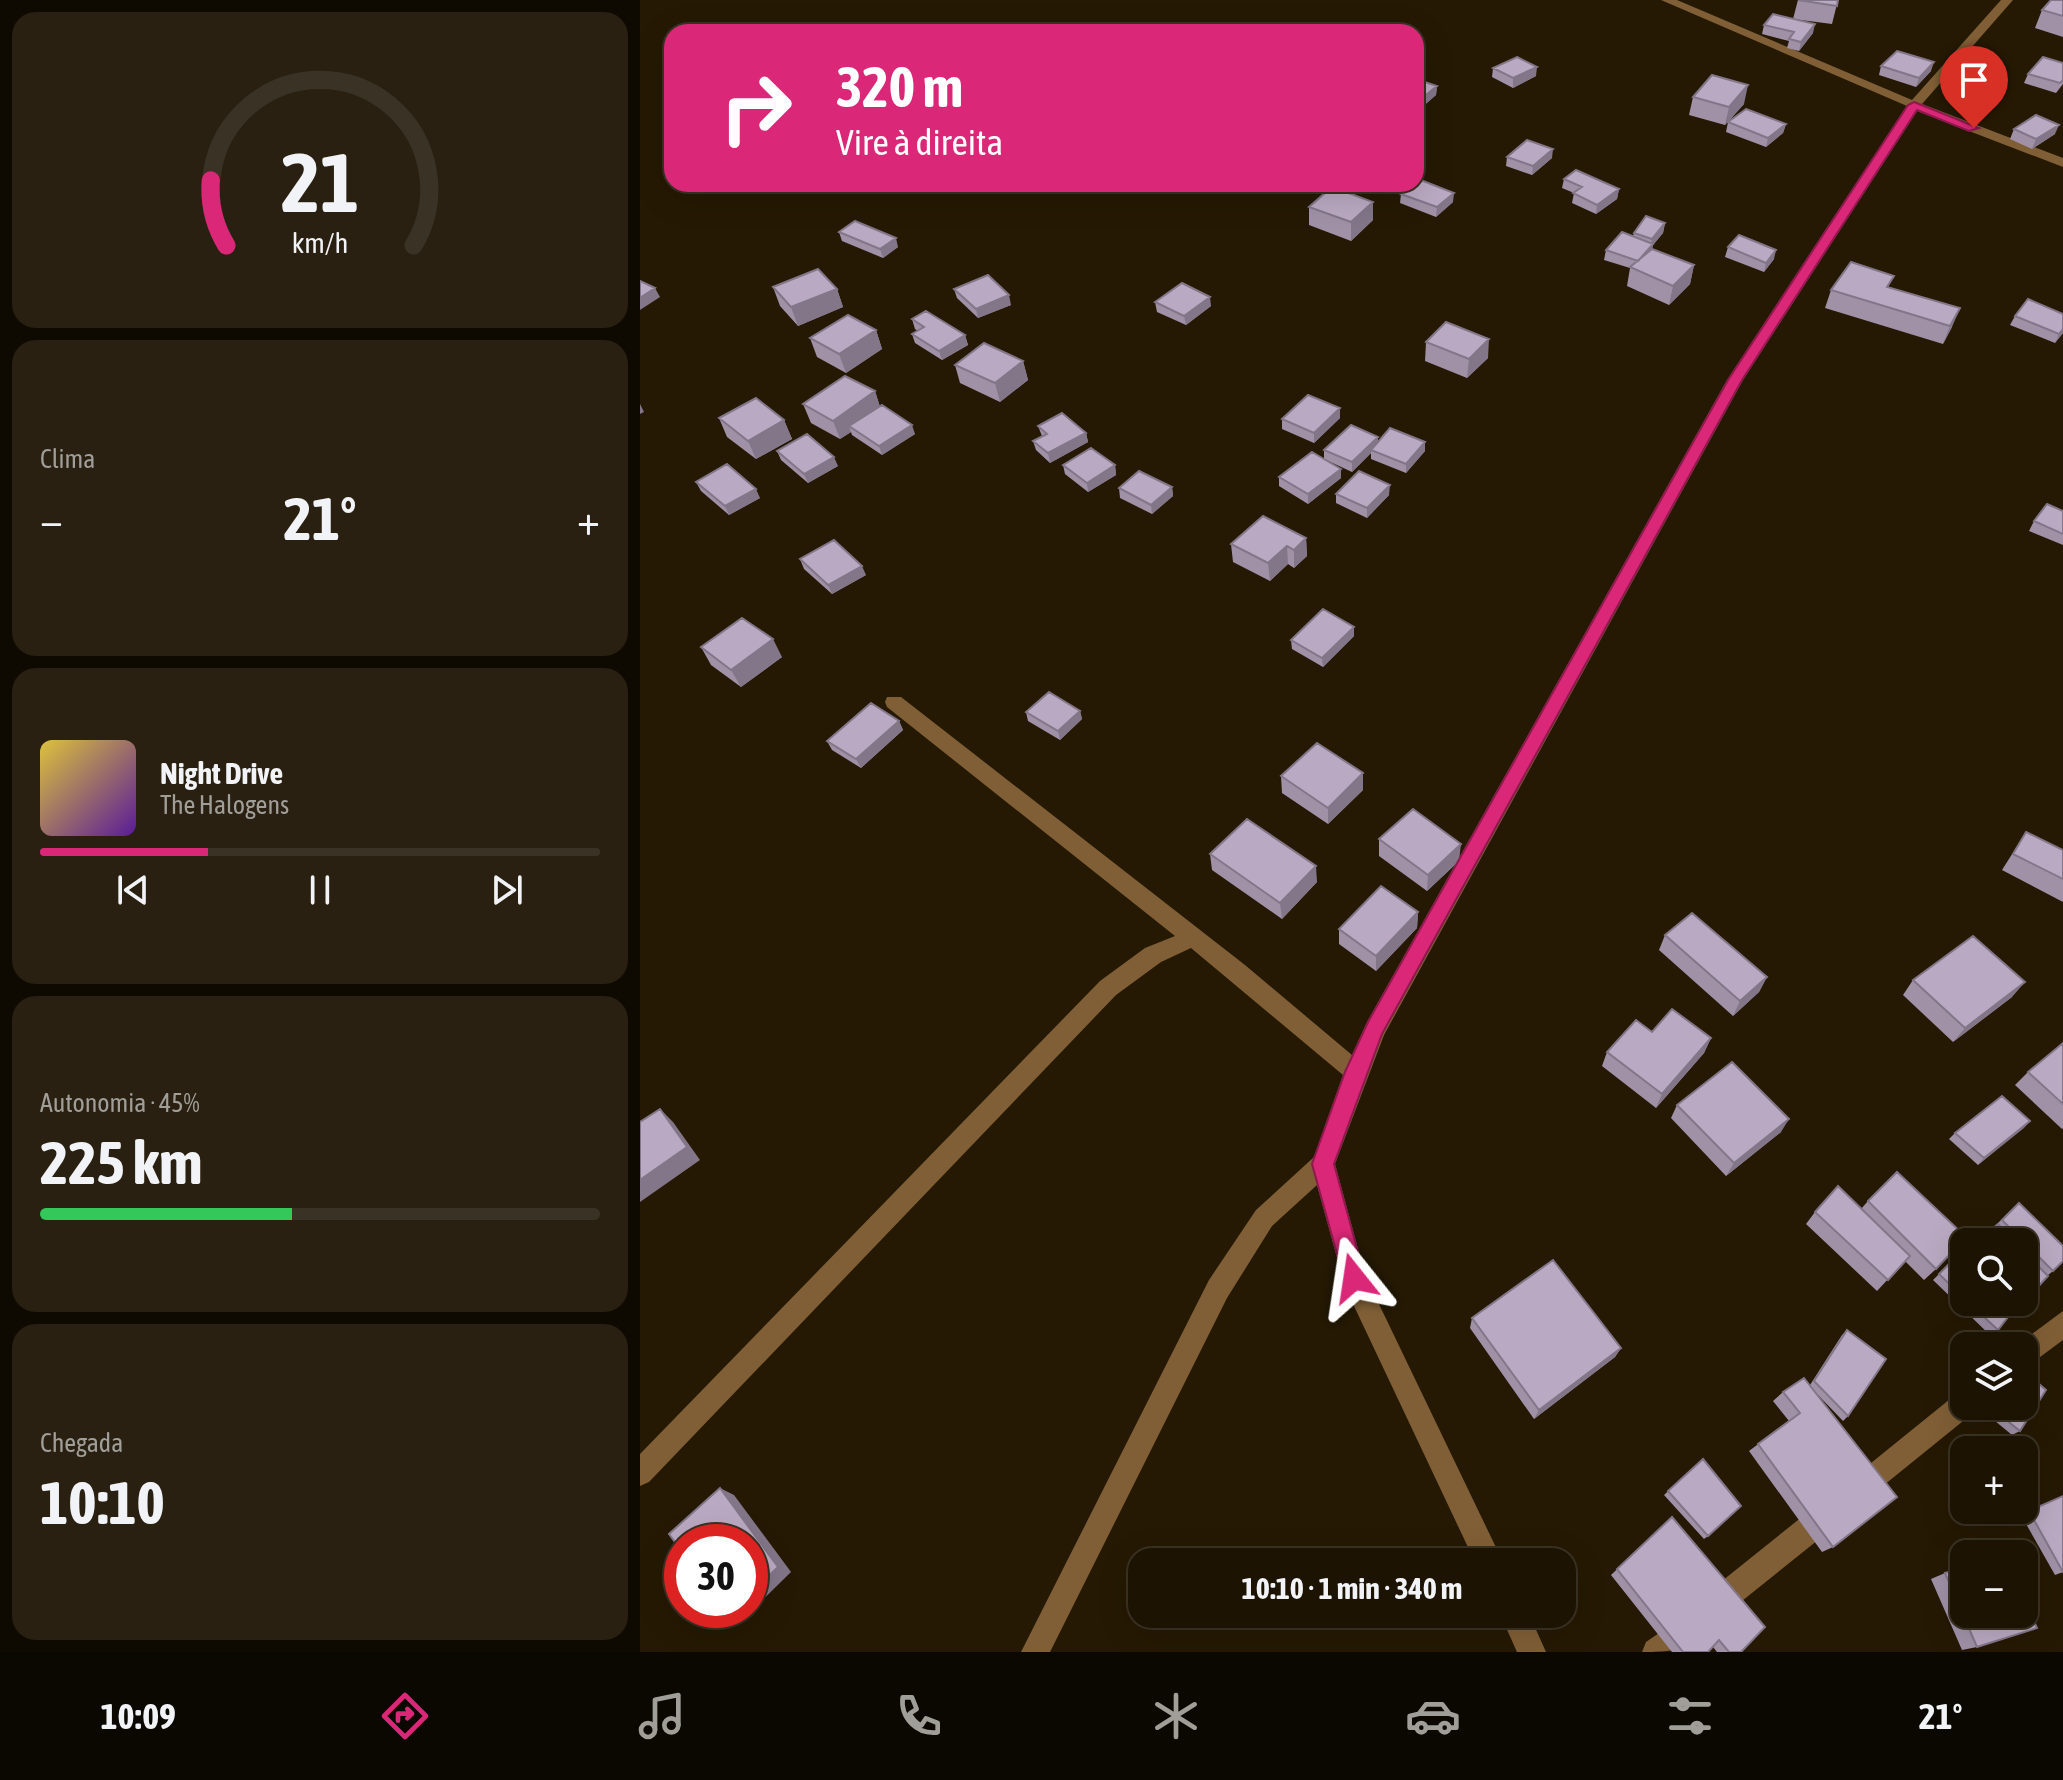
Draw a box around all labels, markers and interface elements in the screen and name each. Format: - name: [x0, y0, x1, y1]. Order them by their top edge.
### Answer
- pin: [1940, 46, 2008, 128]
- text: 320 m: [836, 55, 963, 119]
- icon: right: [704, 56, 808, 160]
- icon: arrive: [1952, 58, 1996, 102]
- text: Vire à direita: [836, 121, 1003, 163]
- text: 21: [281, 134, 359, 230]
- text: km/h: [292, 226, 348, 259]
- text: Clima: [40, 444, 95, 474]
- text: 21°: [284, 484, 356, 553]
- text: −: [40, 494, 63, 544]
- text: +: [577, 494, 600, 544]
- text: Night Drive: [160, 756, 283, 790]
- text: The Halogens: [160, 790, 289, 820]
- icon: previous: [111, 868, 155, 912]
- icon: pause: [298, 868, 342, 912]
- icon: next: [485, 868, 529, 912]
- text: Autonomia · 45%: [40, 1088, 200, 1118]
- text: 225 km: [40, 1128, 202, 1197]
- map controls: [1950, 1228, 2038, 1628]
- button: search: [1950, 1228, 2038, 1316]
- position arrow: [1312, 1236, 1396, 1320]
- button: layers: [1950, 1332, 2038, 1420]
- text: Chegada: [40, 1428, 123, 1458]
- button: +: [1950, 1436, 2038, 1524]
- text: 10:10: [40, 1468, 165, 1537]
- speed limit sign: 30: [664, 1524, 768, 1628]
- button: −: [1950, 1540, 2038, 1628]
- text: 10:10 · 1 min · 340 m: [1242, 1571, 1462, 1605]
- icon: directions: [377, 1688, 433, 1744]
- icon: music: [634, 1688, 690, 1744]
- icon: phone: [891, 1688, 947, 1744]
- icon: climate: [1148, 1688, 1204, 1744]
- icon: car: [1405, 1688, 1461, 1744]
- icon: filters: [1662, 1688, 1718, 1744]
- text: 10:09: [100, 1695, 176, 1737]
- text: 21°: [1919, 1695, 1962, 1737]

